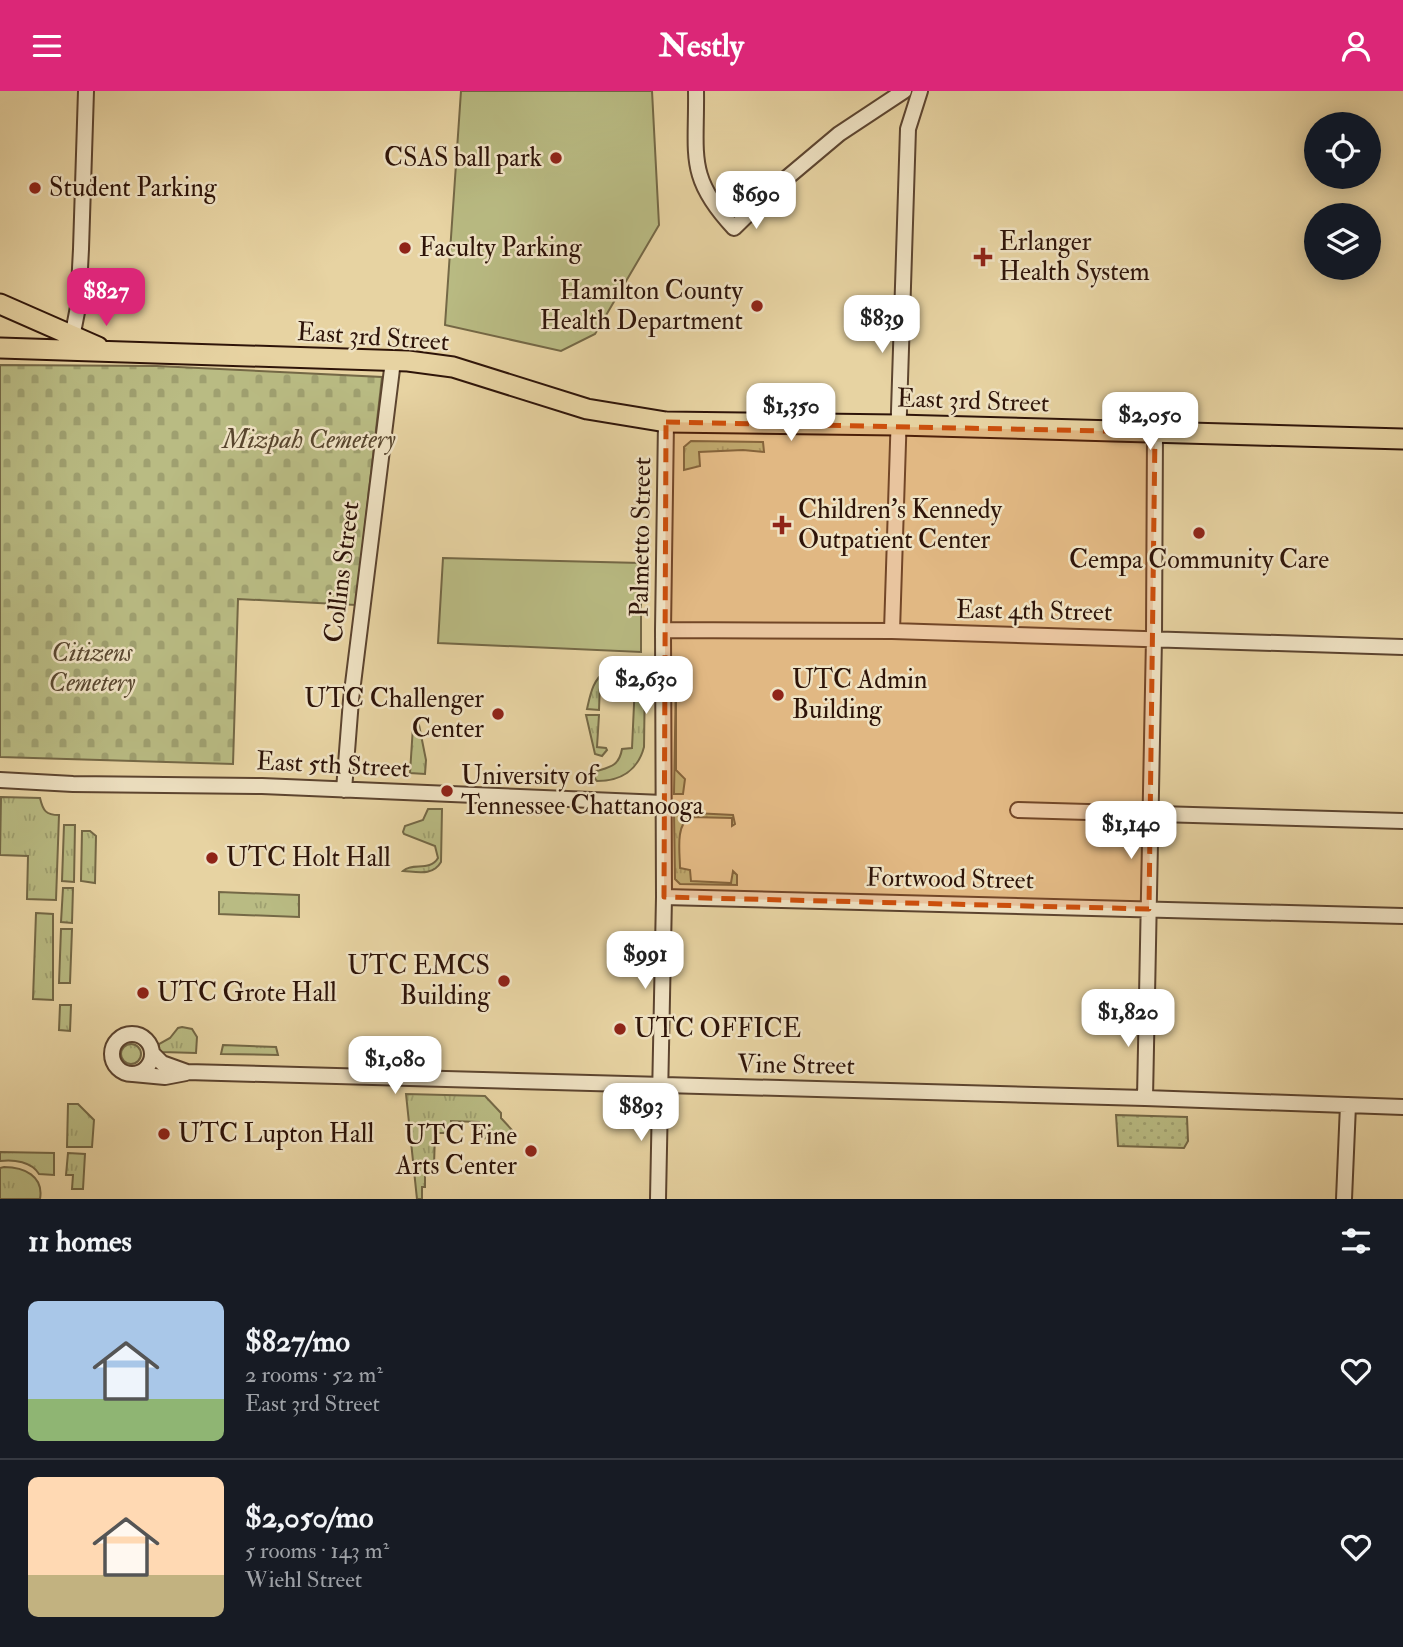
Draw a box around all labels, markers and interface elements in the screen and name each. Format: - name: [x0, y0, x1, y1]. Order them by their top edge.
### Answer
- text: Nestly: [659, 26, 744, 66]
- icon: menu: [28, 27, 66, 65]
- icon: person: [1337, 27, 1375, 65]
- map controls: [1304, 112, 1381, 280]
- button: locate: [1304, 112, 1381, 189]
- place label: CSAS ball park: [384, 142, 543, 175]
- marker: CSAS ball park: [548, 150, 564, 166]
- pin: $690: [715, 171, 797, 231]
- place label: Student Parking: [49, 172, 218, 204]
- text: $690: [732, 179, 780, 208]
- marker: Student Parking: [27, 180, 43, 196]
- button: layers: [1304, 203, 1381, 280]
- place label: Erlanger Health System: [999, 226, 1150, 288]
- place label: Faculty Parking: [419, 232, 583, 264]
- marker: Faculty Parking: [397, 240, 413, 256]
- marker: Erlanger Health System: [973, 247, 993, 267]
- pin: $827: [65, 268, 147, 328]
- place label: Hamilton County Health Department: [540, 275, 744, 338]
- text: $827: [83, 276, 129, 305]
- pin: $839: [841, 295, 923, 355]
- marker: Hamilton County Health Department: [749, 298, 765, 314]
- text: $839: [860, 303, 904, 332]
- street label: East 3rd Street: [296, 316, 450, 358]
- street label: East 3rd Street: [896, 382, 1050, 420]
- pin: $1,350: [734, 383, 848, 443]
- text: $1,350: [762, 391, 820, 420]
- pin: $2,050: [1093, 393, 1207, 452]
- text: $2,050: [1118, 400, 1182, 429]
- park label: Mizpah Cemetery: [220, 424, 396, 456]
- street label: Palmetto Street: [624, 457, 658, 617]
- place label: Children's Kennedy Outpatient Center: [798, 494, 1003, 557]
- street label: Collins Street: [317, 500, 367, 644]
- marker: Children's Kennedy Outpatient Center: [772, 515, 792, 535]
- marker: Cempa Community Care: [1191, 525, 1207, 541]
- place label: Cempa Community Care: [1069, 544, 1329, 577]
- street label: East 4th Street: [956, 594, 1112, 628]
- park label: Citizens Cemetery: [49, 637, 136, 699]
- pin: $2,630: [589, 657, 703, 716]
- text: $2,630: [615, 664, 677, 693]
- place label: UTC Admin Building: [792, 664, 927, 726]
- place label: UTC Challenger Center: [304, 683, 484, 745]
- marker: UTC Admin Building: [770, 687, 786, 703]
- marker: UTC Challenger Center: [490, 706, 506, 722]
- street label: East 5th Street: [255, 745, 411, 785]
- place label: University of Tennessee Chattanooga: [461, 760, 704, 822]
- marker: University of Tennessee Chattanooga: [439, 783, 455, 799]
- pin: $1,140: [1074, 801, 1188, 861]
- text: $1,140: [1101, 809, 1161, 838]
- place label: UTC Holt Hall: [226, 842, 391, 874]
- marker: UTC Holt Hall: [204, 850, 220, 866]
- street label: Fortwood Street: [866, 862, 1034, 896]
- pin: $991: [604, 932, 686, 991]
- text: $991: [623, 939, 667, 968]
- place label: UTC EMCS Building: [347, 950, 491, 1012]
- marker: UTC EMCS Building: [496, 973, 512, 989]
- place label: UTC Grote Hall: [157, 977, 337, 1009]
- marker: UTC Grote Hall: [135, 985, 151, 1001]
- pin: $1,820: [1071, 989, 1185, 1049]
- text: $1,820: [1098, 997, 1158, 1026]
- place label: UTC OFFICE: [634, 1013, 801, 1045]
- marker: UTC OFFICE: [612, 1021, 628, 1037]
- pin: $1,080: [338, 1037, 452, 1096]
- text: $1,080: [364, 1044, 426, 1073]
- street label: Vine Street: [737, 1048, 855, 1082]
- pin: $893: [600, 1083, 682, 1143]
- text: $893: [619, 1091, 663, 1120]
- place label: UTC Lupton Hall: [178, 1118, 374, 1151]
- place label: UTC Fine Arts Center: [395, 1120, 517, 1182]
- marker: UTC Lupton Hall: [156, 1126, 172, 1142]
- marker: UTC Fine Arts Center: [523, 1143, 539, 1159]
- icon: filters: [1337, 1222, 1375, 1260]
- text: 11 homes: [28, 1223, 132, 1260]
- text: $827/mo: [245, 1323, 350, 1360]
- icon: home: [84, 1329, 168, 1413]
- icon: heart: [1337, 1352, 1375, 1390]
- text: 2 rooms · 52 m²: [245, 1360, 383, 1389]
- text: East 3rd Street: [245, 1389, 380, 1418]
- text: $2,050/mo: [245, 1499, 373, 1536]
- icon: home: [84, 1505, 168, 1589]
- icon: heart: [1337, 1528, 1375, 1566]
- text: 5 rooms · 143 m²: [245, 1536, 389, 1565]
- text: Wiehl Street: [245, 1565, 362, 1594]

